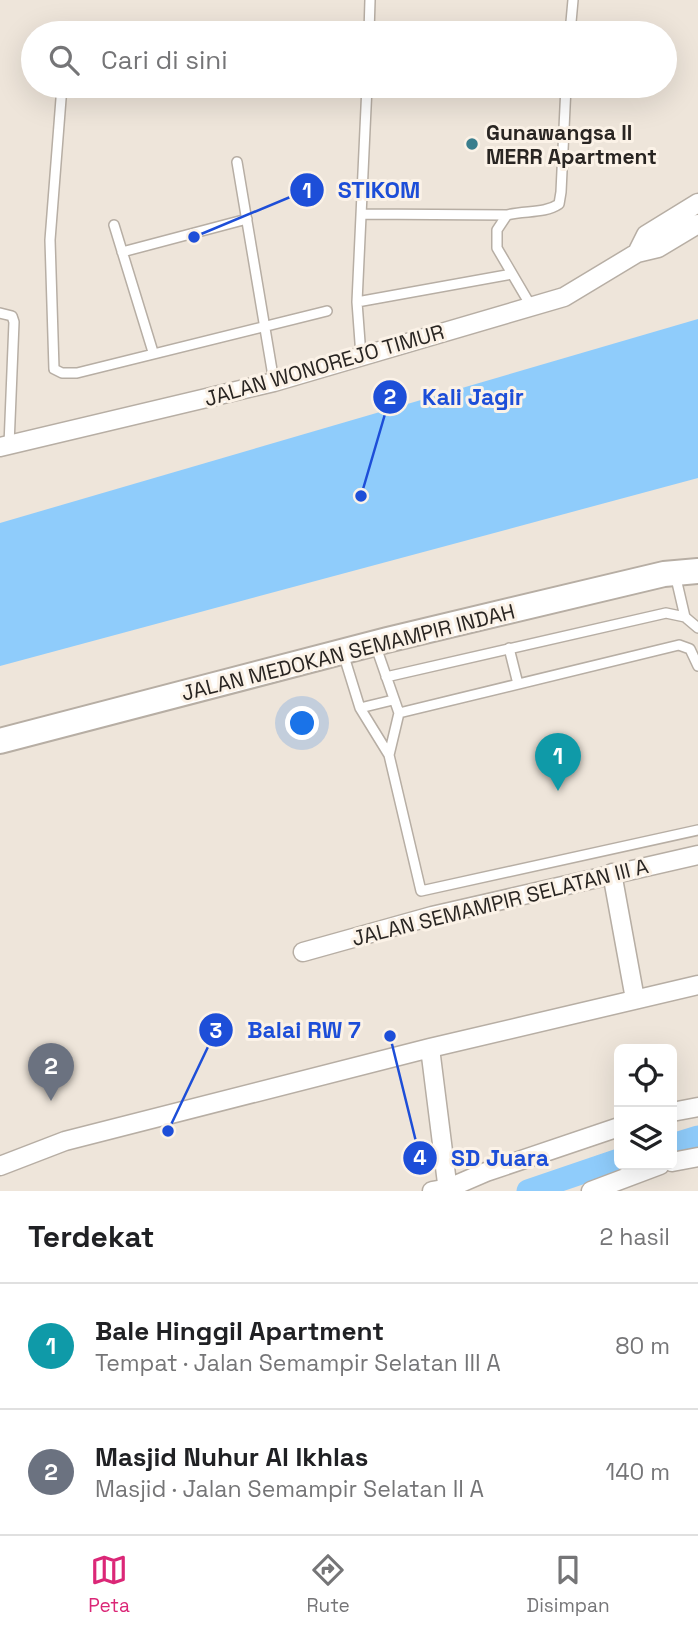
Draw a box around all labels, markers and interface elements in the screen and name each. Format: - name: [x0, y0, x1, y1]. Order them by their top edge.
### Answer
- search box: [21, 21, 677, 98]
- icon: search: [45, 41, 83, 79]
- text: Cari di sini: [101, 43, 228, 77]
- place label: Gunawangsa II MERR Apartment: [486, 119, 657, 170]
- marker: Gunawangsa II MERR Apartment: [464, 136, 480, 152]
- callout: STIKOM: [289, 168, 435, 212]
- text: STIKOM: [338, 175, 420, 205]
- text: 1: [302, 177, 312, 204]
- street label: JALAN WONOREJO TIMUR: [201, 318, 447, 412]
- callout: Kali Jagir: [373, 375, 538, 419]
- text: Kali Jagir: [422, 382, 524, 412]
- text: 2: [384, 383, 396, 410]
- street label: JALAN MEDOKAN SEMAMPIR INDAH: [178, 597, 518, 707]
- your location: [285, 706, 319, 740]
- pin: 1: [535, 733, 581, 791]
- street label: JALAN SEMAMPIR SELATAN III A: [349, 852, 651, 952]
- callout: Balai RW 7: [198, 1008, 375, 1052]
- text: Balai RW 7: [247, 1015, 361, 1045]
- text: 3: [210, 1017, 222, 1044]
- pin: 2: [28, 1043, 74, 1101]
- map controls: [614, 1044, 677, 1170]
- button: locate: [614, 1044, 677, 1107]
- button: layers: [614, 1107, 677, 1170]
- callout: SD Juara: [403, 1136, 563, 1180]
- text: SD Juara: [451, 1143, 549, 1173]
- text: 4: [413, 1144, 427, 1171]
- text: Terdekat: [28, 1217, 154, 1256]
- text: 2 hasil: [600, 1222, 670, 1252]
- text: Bale Hinggil Apartment: [95, 1314, 384, 1348]
- text: 1: [46, 1331, 56, 1361]
- text: 80 m: [615, 1331, 670, 1361]
- text: Tempat · Jalan Semampir Selatan III A: [95, 1348, 501, 1378]
- text: Masjid Nuhur Al Ikhlas: [95, 1440, 368, 1474]
- text: 2: [44, 1457, 58, 1487]
- text: 140 m: [606, 1457, 670, 1487]
- text: Masjid · Jalan Semampir Selatan II A: [95, 1474, 484, 1504]
- tab: Peta: [88, 1551, 130, 1618]
- tab: Rute: [307, 1551, 350, 1618]
- tab: Disimpan: [527, 1551, 610, 1618]

